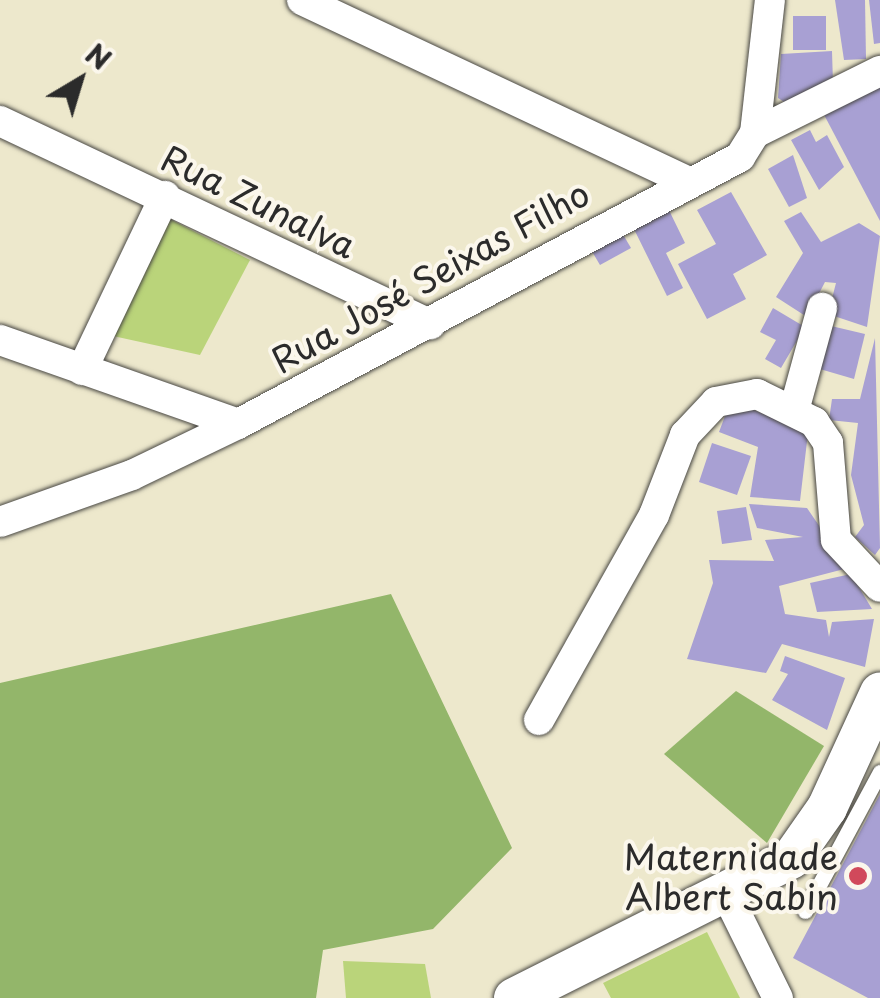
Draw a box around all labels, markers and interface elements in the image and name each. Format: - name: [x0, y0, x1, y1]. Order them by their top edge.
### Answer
- north arrow: [30, 30, 130, 130]
- text: N: [77, 32, 121, 80]
- street label: Rua Zunalva: [154, 135, 364, 267]
- street label: Rua José Seixas Filho: [263, 170, 597, 382]
- place label: Maternidade Albert Sabin: [624, 835, 838, 917]
- marker: Maternidade Albert Sabin: [847, 865, 869, 887]

